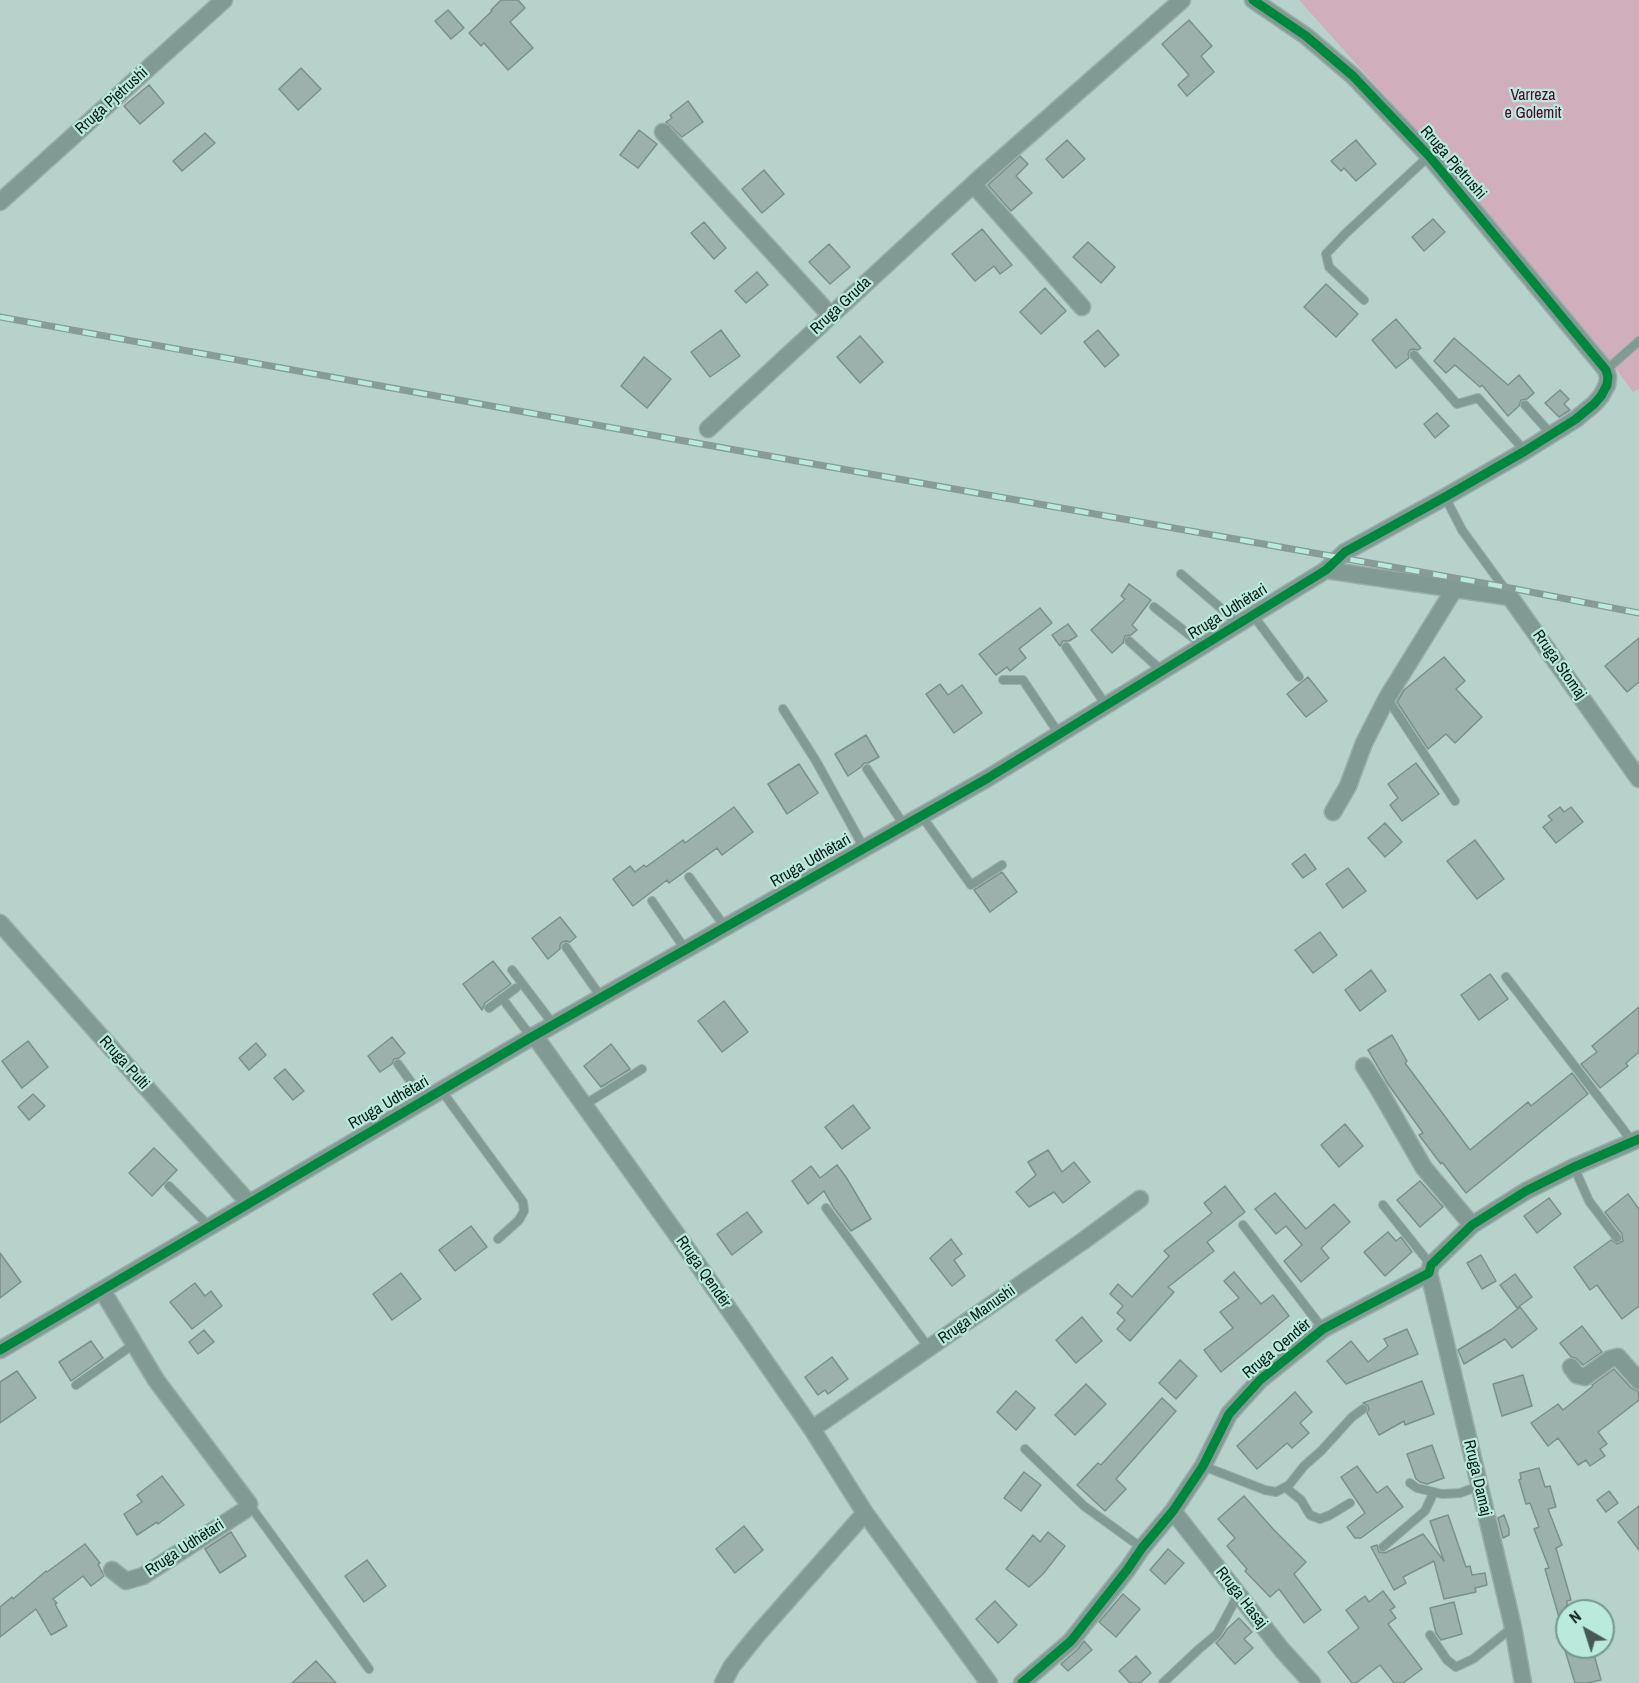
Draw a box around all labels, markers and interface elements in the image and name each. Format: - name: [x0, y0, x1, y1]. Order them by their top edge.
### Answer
- street label: Rruga Pjetrushi: [72, 63, 152, 139]
- park label: Varreza e Golemit: [1505, 86, 1561, 124]
- street label: Rruga Pjetrushi: [1416, 122, 1490, 204]
- street label: Rruga Gruda: [807, 273, 875, 339]
- street label: Rruga Udhëtari: [1185, 580, 1271, 644]
- street label: Rruga Stomaj: [1528, 627, 1590, 703]
- street label: Rruga Udhëtari: [767, 830, 855, 892]
- street label: Rruga Pulti: [95, 1032, 153, 1094]
- street label: Rruga Udhëtari: [345, 1072, 433, 1134]
- street label: Rruga Qendër: [671, 1232, 735, 1312]
- street label: Rruga Manushi: [935, 1281, 1019, 1349]
- street label: Rruga Qendër: [1239, 1315, 1315, 1383]
- street label: Rruga Damaj: [1459, 1438, 1495, 1518]
- street label: Rruga Udhëtari: [142, 1516, 228, 1580]
- street label: Rruga Hasaj: [1211, 1563, 1271, 1633]
- north arrow: [1555, 1599, 1615, 1659]
- text: N: [1564, 1605, 1586, 1628]

